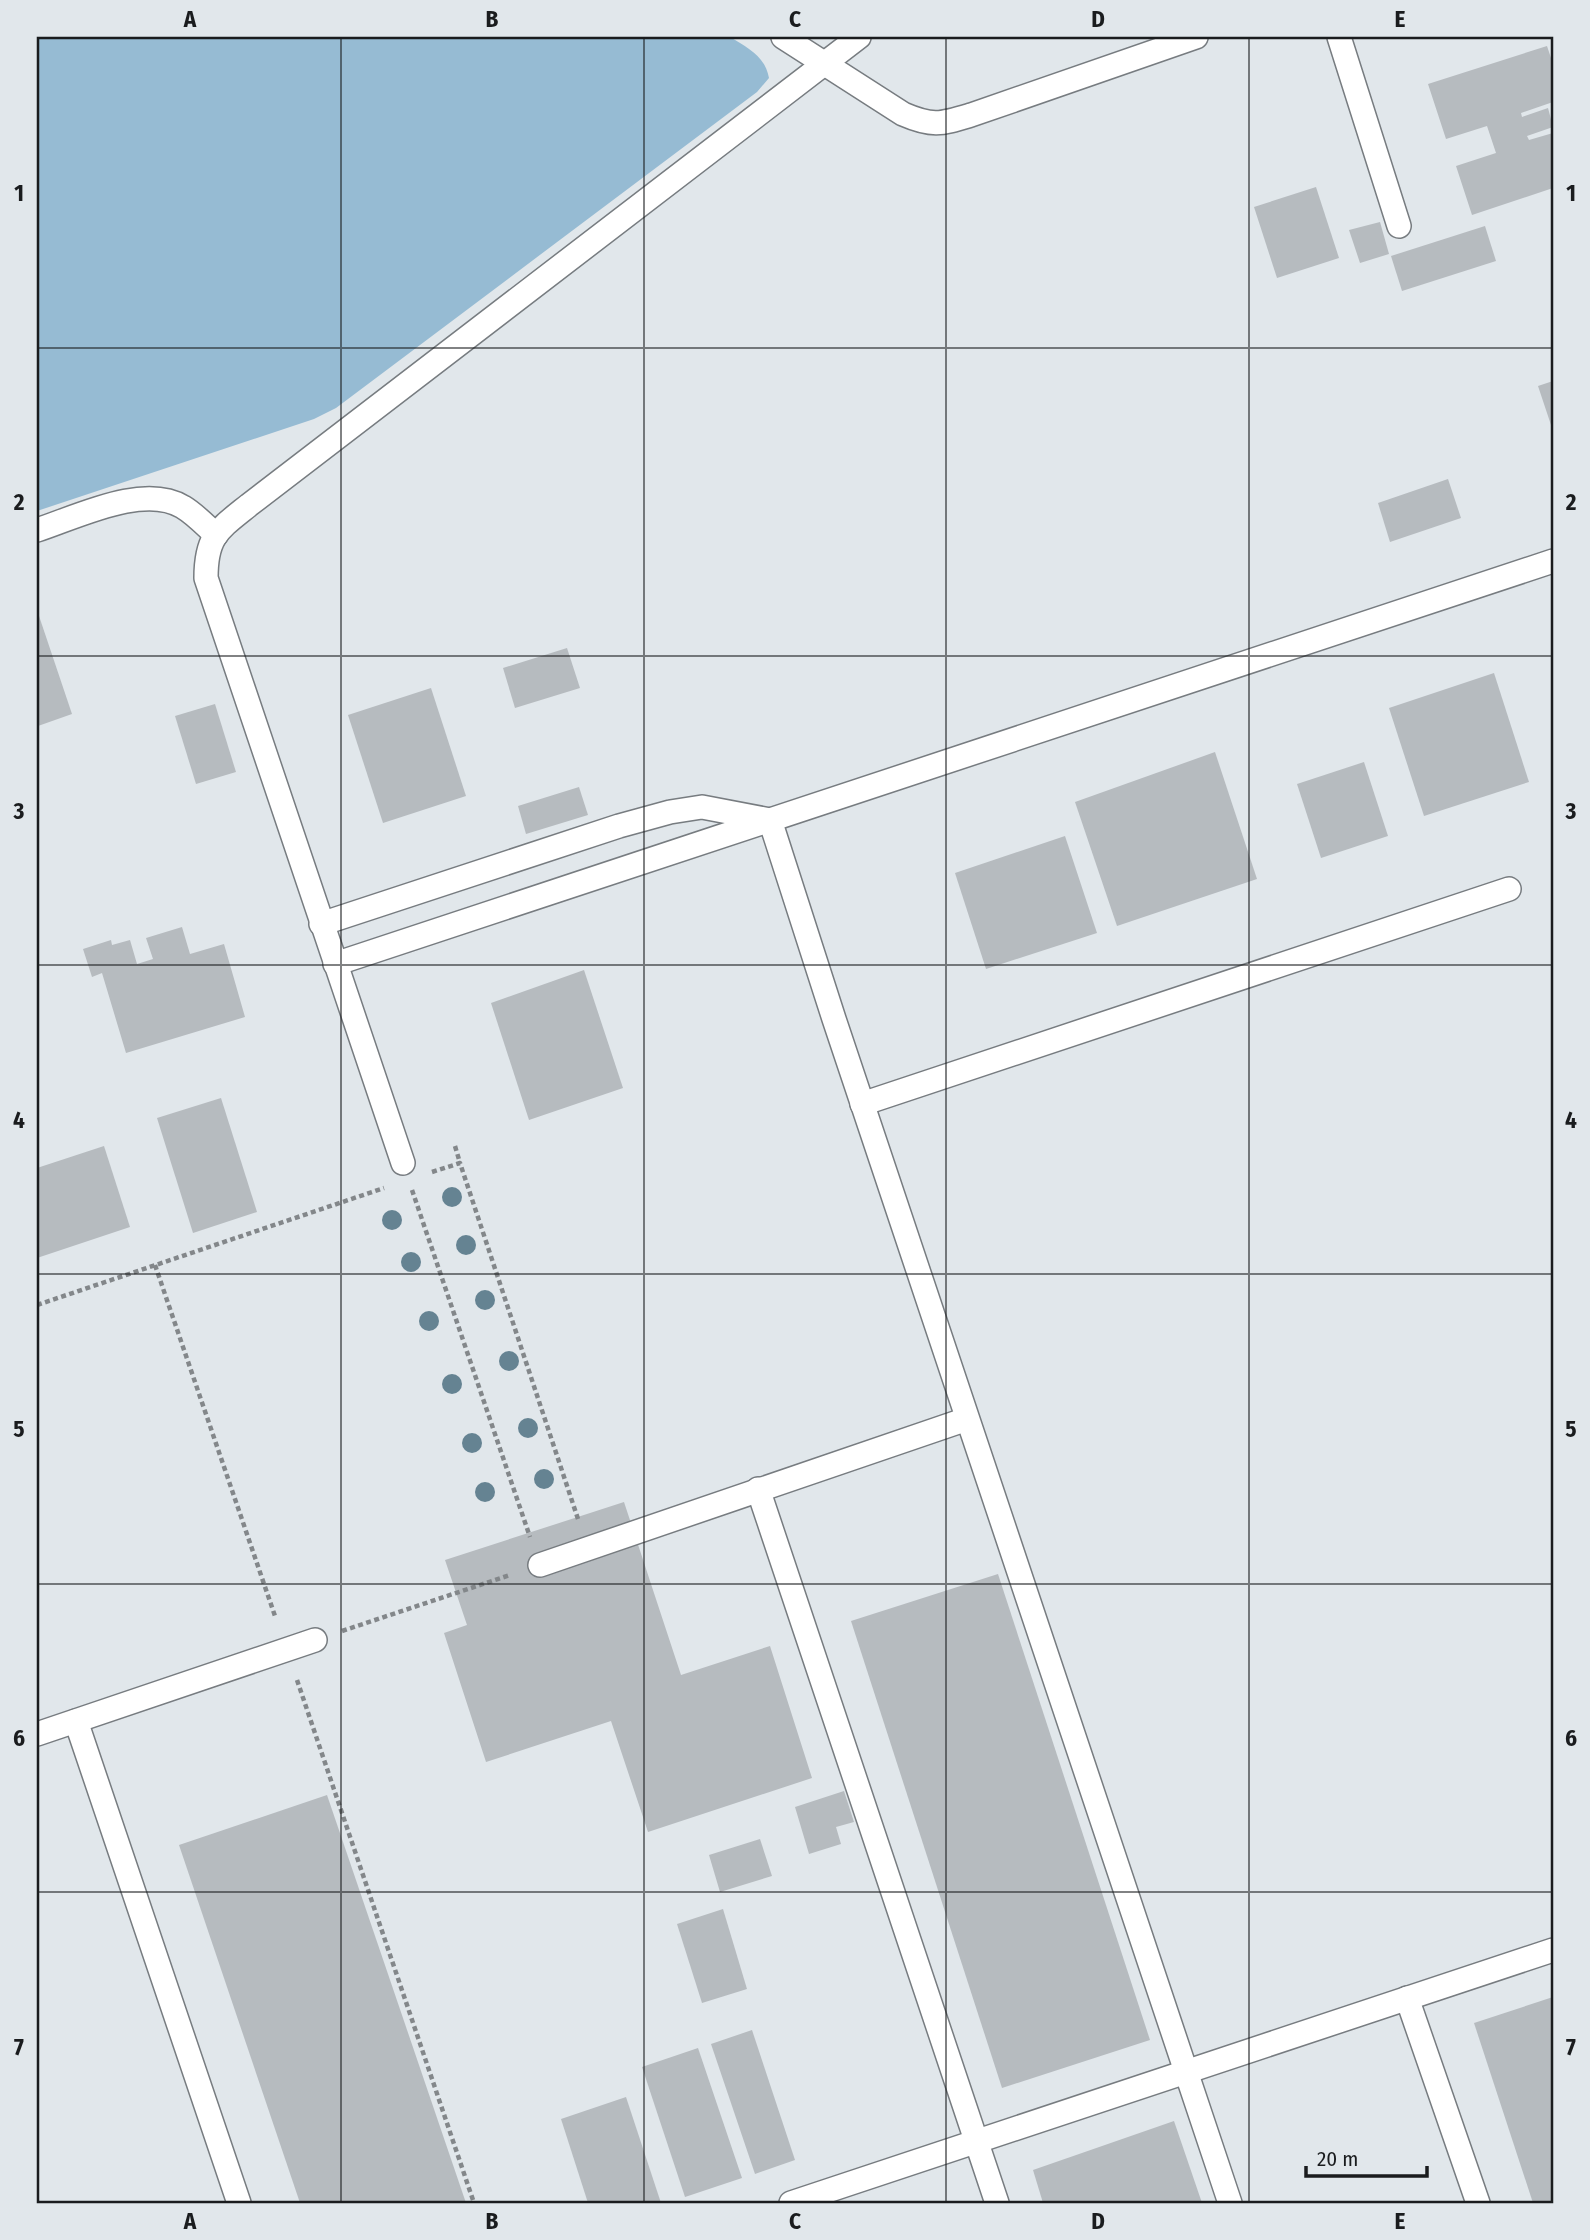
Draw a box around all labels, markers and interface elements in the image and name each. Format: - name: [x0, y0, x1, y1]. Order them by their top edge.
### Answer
- text: A: [183, 5, 197, 33]
- text: B: [486, 5, 499, 33]
- text: C: [789, 5, 801, 33]
- text: D: [1091, 5, 1105, 33]
- text: E: [1395, 5, 1406, 33]
- text: 1: [14, 179, 24, 207]
- text: 1: [1566, 179, 1576, 207]
- text: 2: [13, 488, 25, 516]
- text: 2: [1565, 488, 1577, 516]
- text: 3: [13, 797, 25, 825]
- text: 3: [1565, 797, 1577, 825]
- text: 4: [13, 1106, 25, 1134]
- text: 4: [1565, 1106, 1577, 1134]
- text: 5: [13, 1415, 25, 1443]
- text: 5: [1565, 1415, 1577, 1443]
- text: 6: [13, 1724, 25, 1752]
- text: 6: [1565, 1724, 1577, 1752]
- text: 7: [14, 2033, 24, 2061]
- text: 7: [1566, 2033, 1576, 2061]
- scale bar: [1306, 2135, 1427, 2179]
- text: 20 m: [1317, 2146, 1358, 2172]
- text: A: [183, 2207, 197, 2235]
- text: B: [486, 2207, 499, 2235]
- text: C: [789, 2207, 801, 2235]
- text: D: [1091, 2207, 1105, 2235]
- text: E: [1395, 2207, 1406, 2235]

